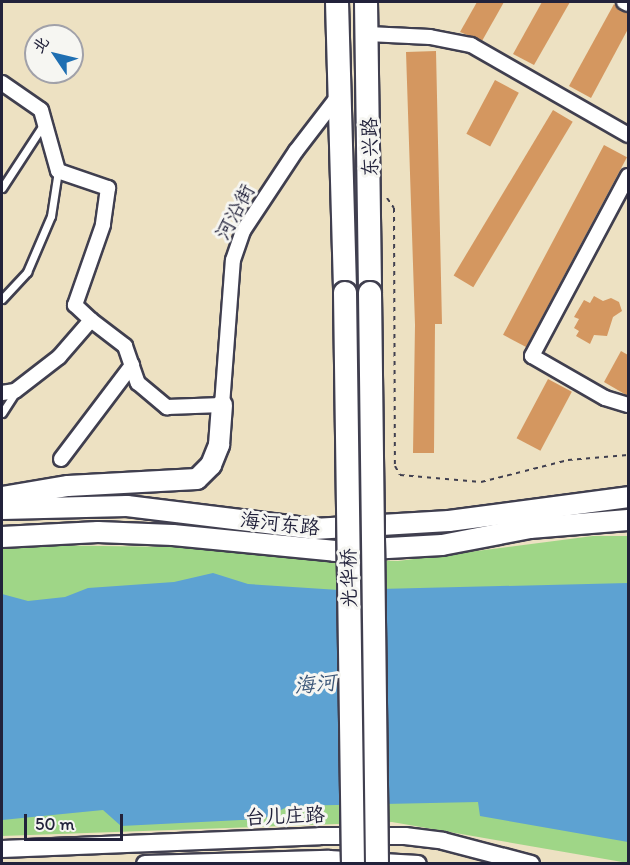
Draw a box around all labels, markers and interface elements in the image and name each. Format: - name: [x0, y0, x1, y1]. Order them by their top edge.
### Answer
- north arrow: [24, 24, 84, 84]
- text: 北: [28, 33, 53, 57]
- street label: 东兴路: [357, 117, 383, 177]
- street label: 河沿街: [210, 180, 260, 244]
- street label: 海河东路: [239, 508, 321, 540]
- street label: 光华桥: [336, 548, 362, 608]
- water label: 海河: [293, 669, 337, 699]
- scale bar: [27, 802, 126, 840]
- street label: 台儿庄路: [245, 803, 325, 829]
- text: 50 m: [35, 813, 75, 835]

